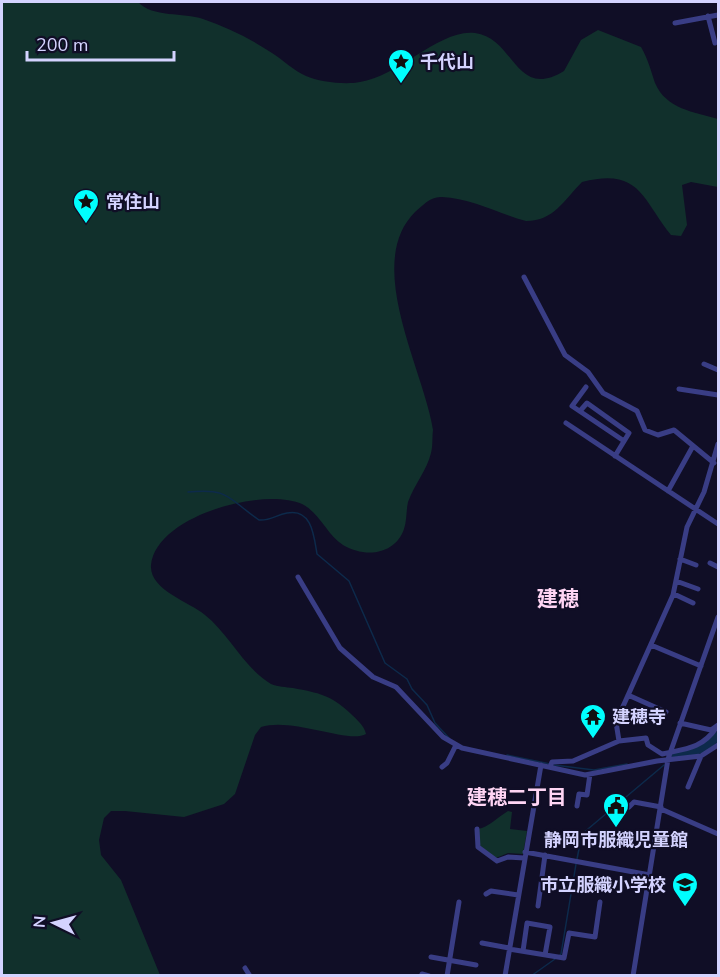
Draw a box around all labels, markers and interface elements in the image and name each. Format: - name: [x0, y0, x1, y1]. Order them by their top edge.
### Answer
- scale bar: [27, 24, 174, 62]
- text: 200 m: [36, 33, 88, 57]
- place icon: 千代山: [386, 47, 416, 85]
- place label: 千代山: [420, 50, 474, 74]
- place icon: 常住山: [71, 187, 101, 225]
- place label: 常住山: [106, 190, 160, 214]
- district label: 建穂: [537, 585, 579, 613]
- temple icon: 建穂寺: [578, 702, 608, 740]
- place label: 建穂寺: [612, 705, 666, 729]
- district label: 建穂二丁目: [467, 784, 567, 811]
- public building icon: 静岡市服織児童館: [601, 791, 631, 829]
- place label: 静岡市服織児童館: [544, 828, 688, 852]
- school or university icon: 市立服織小学校: [670, 870, 700, 908]
- place label: 市立服織小学校: [540, 873, 666, 897]
- north arrow: [24, 893, 84, 953]
- text: N: [29, 915, 52, 929]

